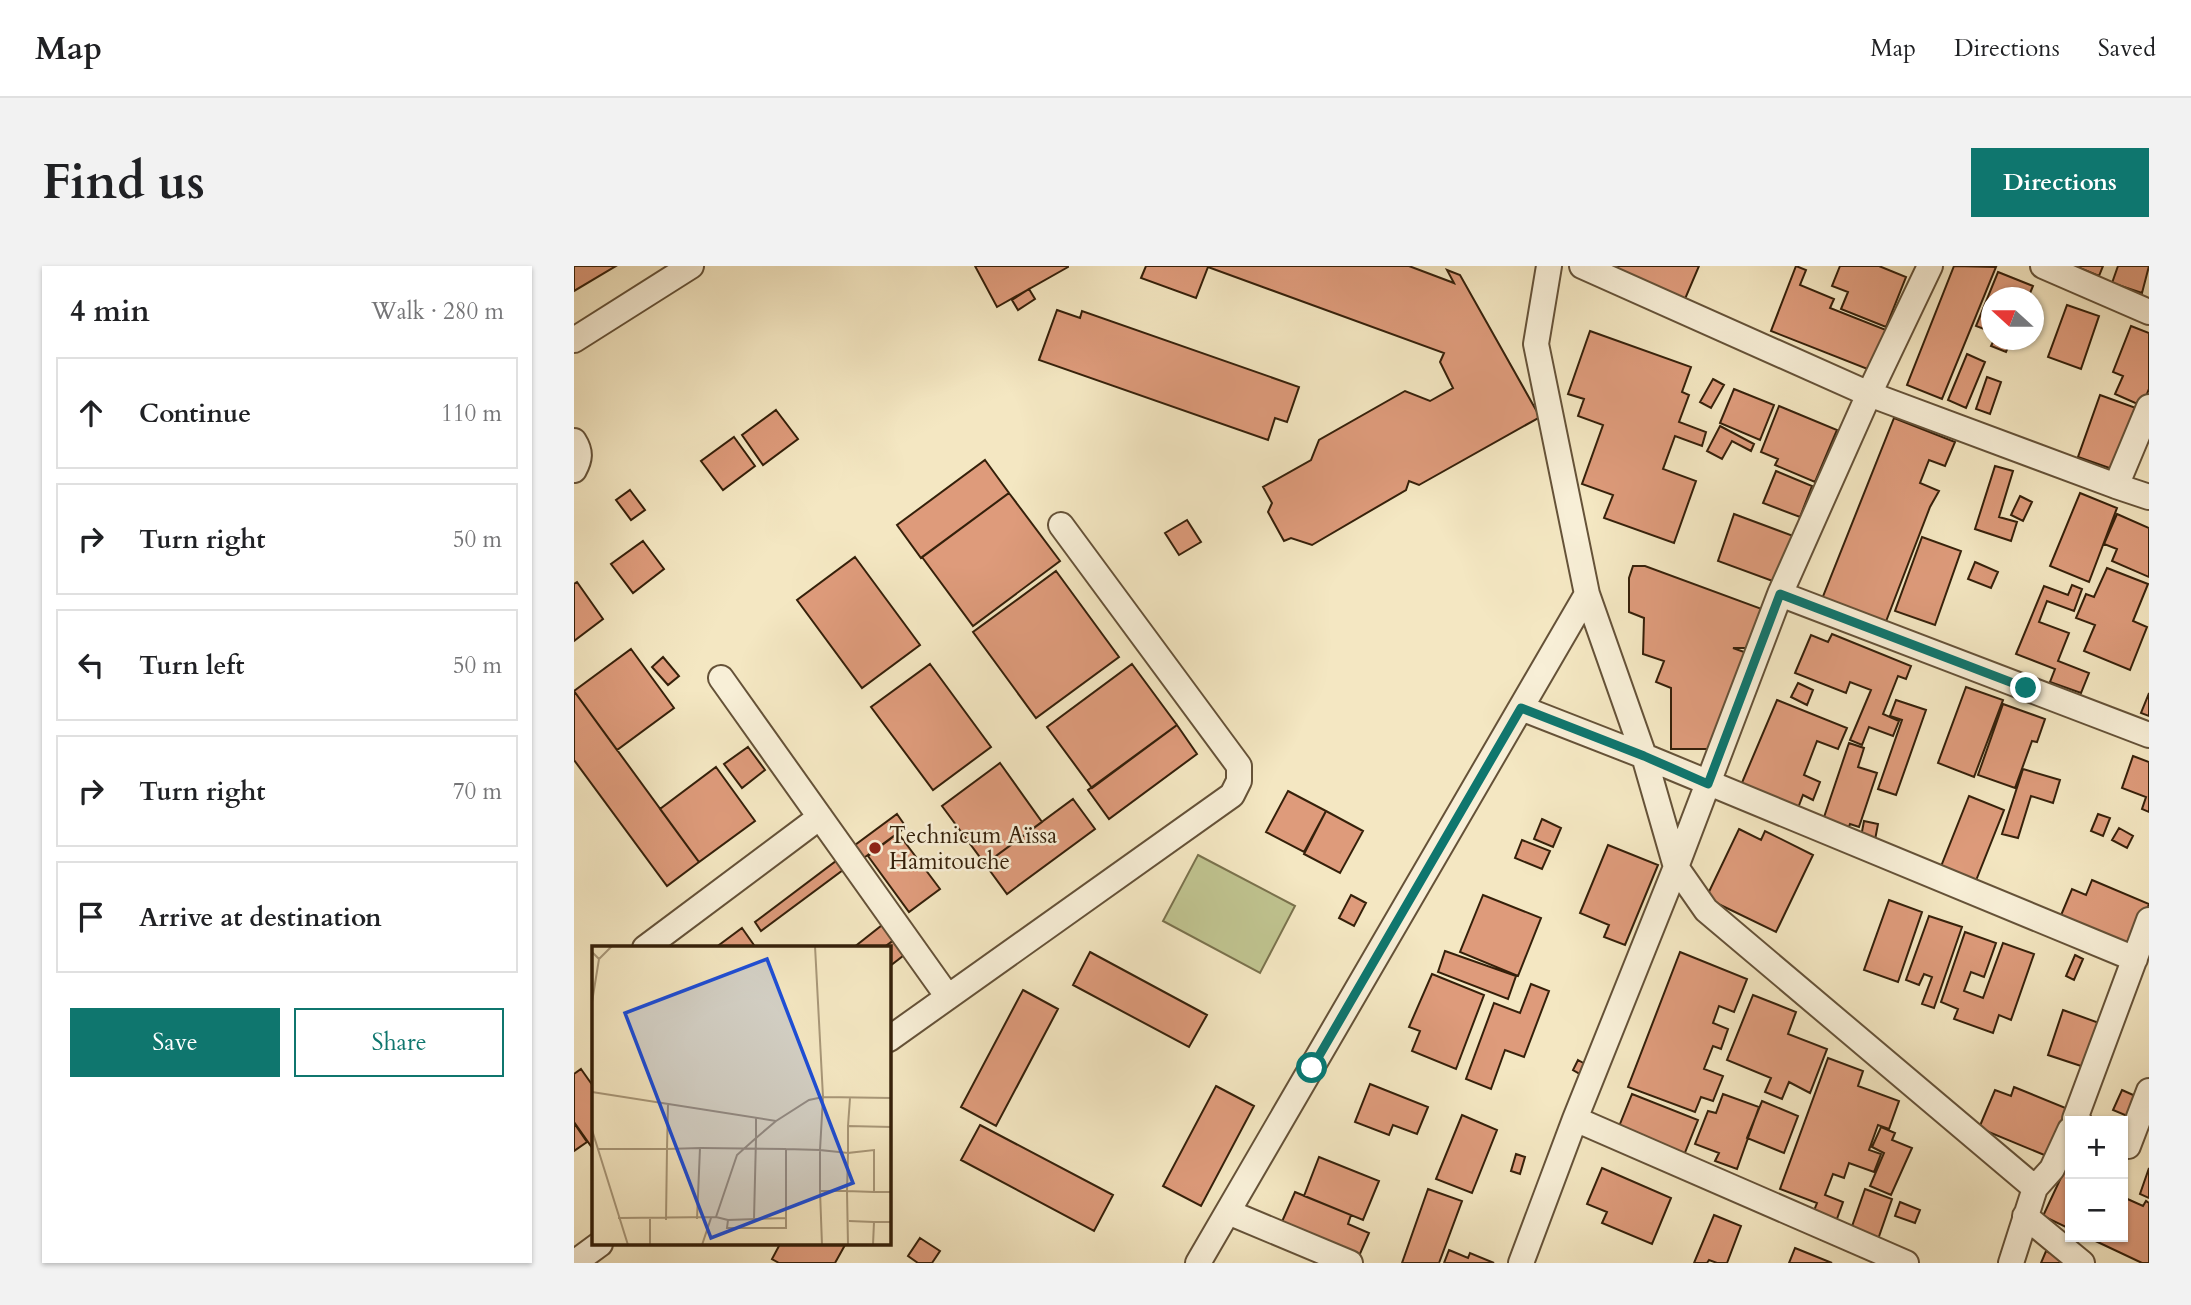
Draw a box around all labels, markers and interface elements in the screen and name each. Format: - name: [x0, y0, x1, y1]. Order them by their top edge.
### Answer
- text: Map: [35, 26, 102, 71]
- text: Map: [1870, 32, 1916, 65]
- text: Directions: [1954, 32, 2060, 65]
- text: Saved: [2098, 32, 2156, 65]
- button: Directions: [1971, 148, 2149, 217]
- text: Find us: [42, 149, 205, 216]
- north arrow: [1981, 287, 2044, 350]
- text: 4 min: [70, 291, 150, 332]
- text: Walk · 280 m: [371, 296, 504, 327]
- icon: ahead: [72, 394, 110, 432]
- text: Continue: [139, 396, 251, 431]
- text: 110 m: [441, 398, 502, 429]
- icon: right: [72, 520, 110, 558]
- text: Turn right: [139, 522, 266, 557]
- text: 50 m: [453, 524, 502, 555]
- icon: left: [72, 646, 110, 684]
- text: Turn left: [139, 648, 244, 683]
- text: 50 m: [453, 650, 502, 681]
- route end: [2010, 672, 2041, 703]
- icon: right: [72, 772, 110, 810]
- text: Turn right: [139, 774, 266, 809]
- text: 70 m: [453, 776, 502, 807]
- place label: Technicum Aïssa Hamitouche: [889, 820, 1057, 877]
- marker: Technicum Aïssa Hamitouche: [867, 840, 883, 856]
- icon: arrive: [72, 898, 110, 936]
- text: Arrive at destination: [139, 900, 382, 935]
- inset map: [592, 946, 891, 1245]
- button: Save: [70, 1008, 280, 1077]
- button: Share: [294, 1008, 504, 1077]
- route start: [1296, 1052, 1327, 1083]
- map controls: [2065, 1116, 2128, 1242]
- button: +: [2065, 1116, 2128, 1179]
- button: −: [2065, 1179, 2128, 1242]

